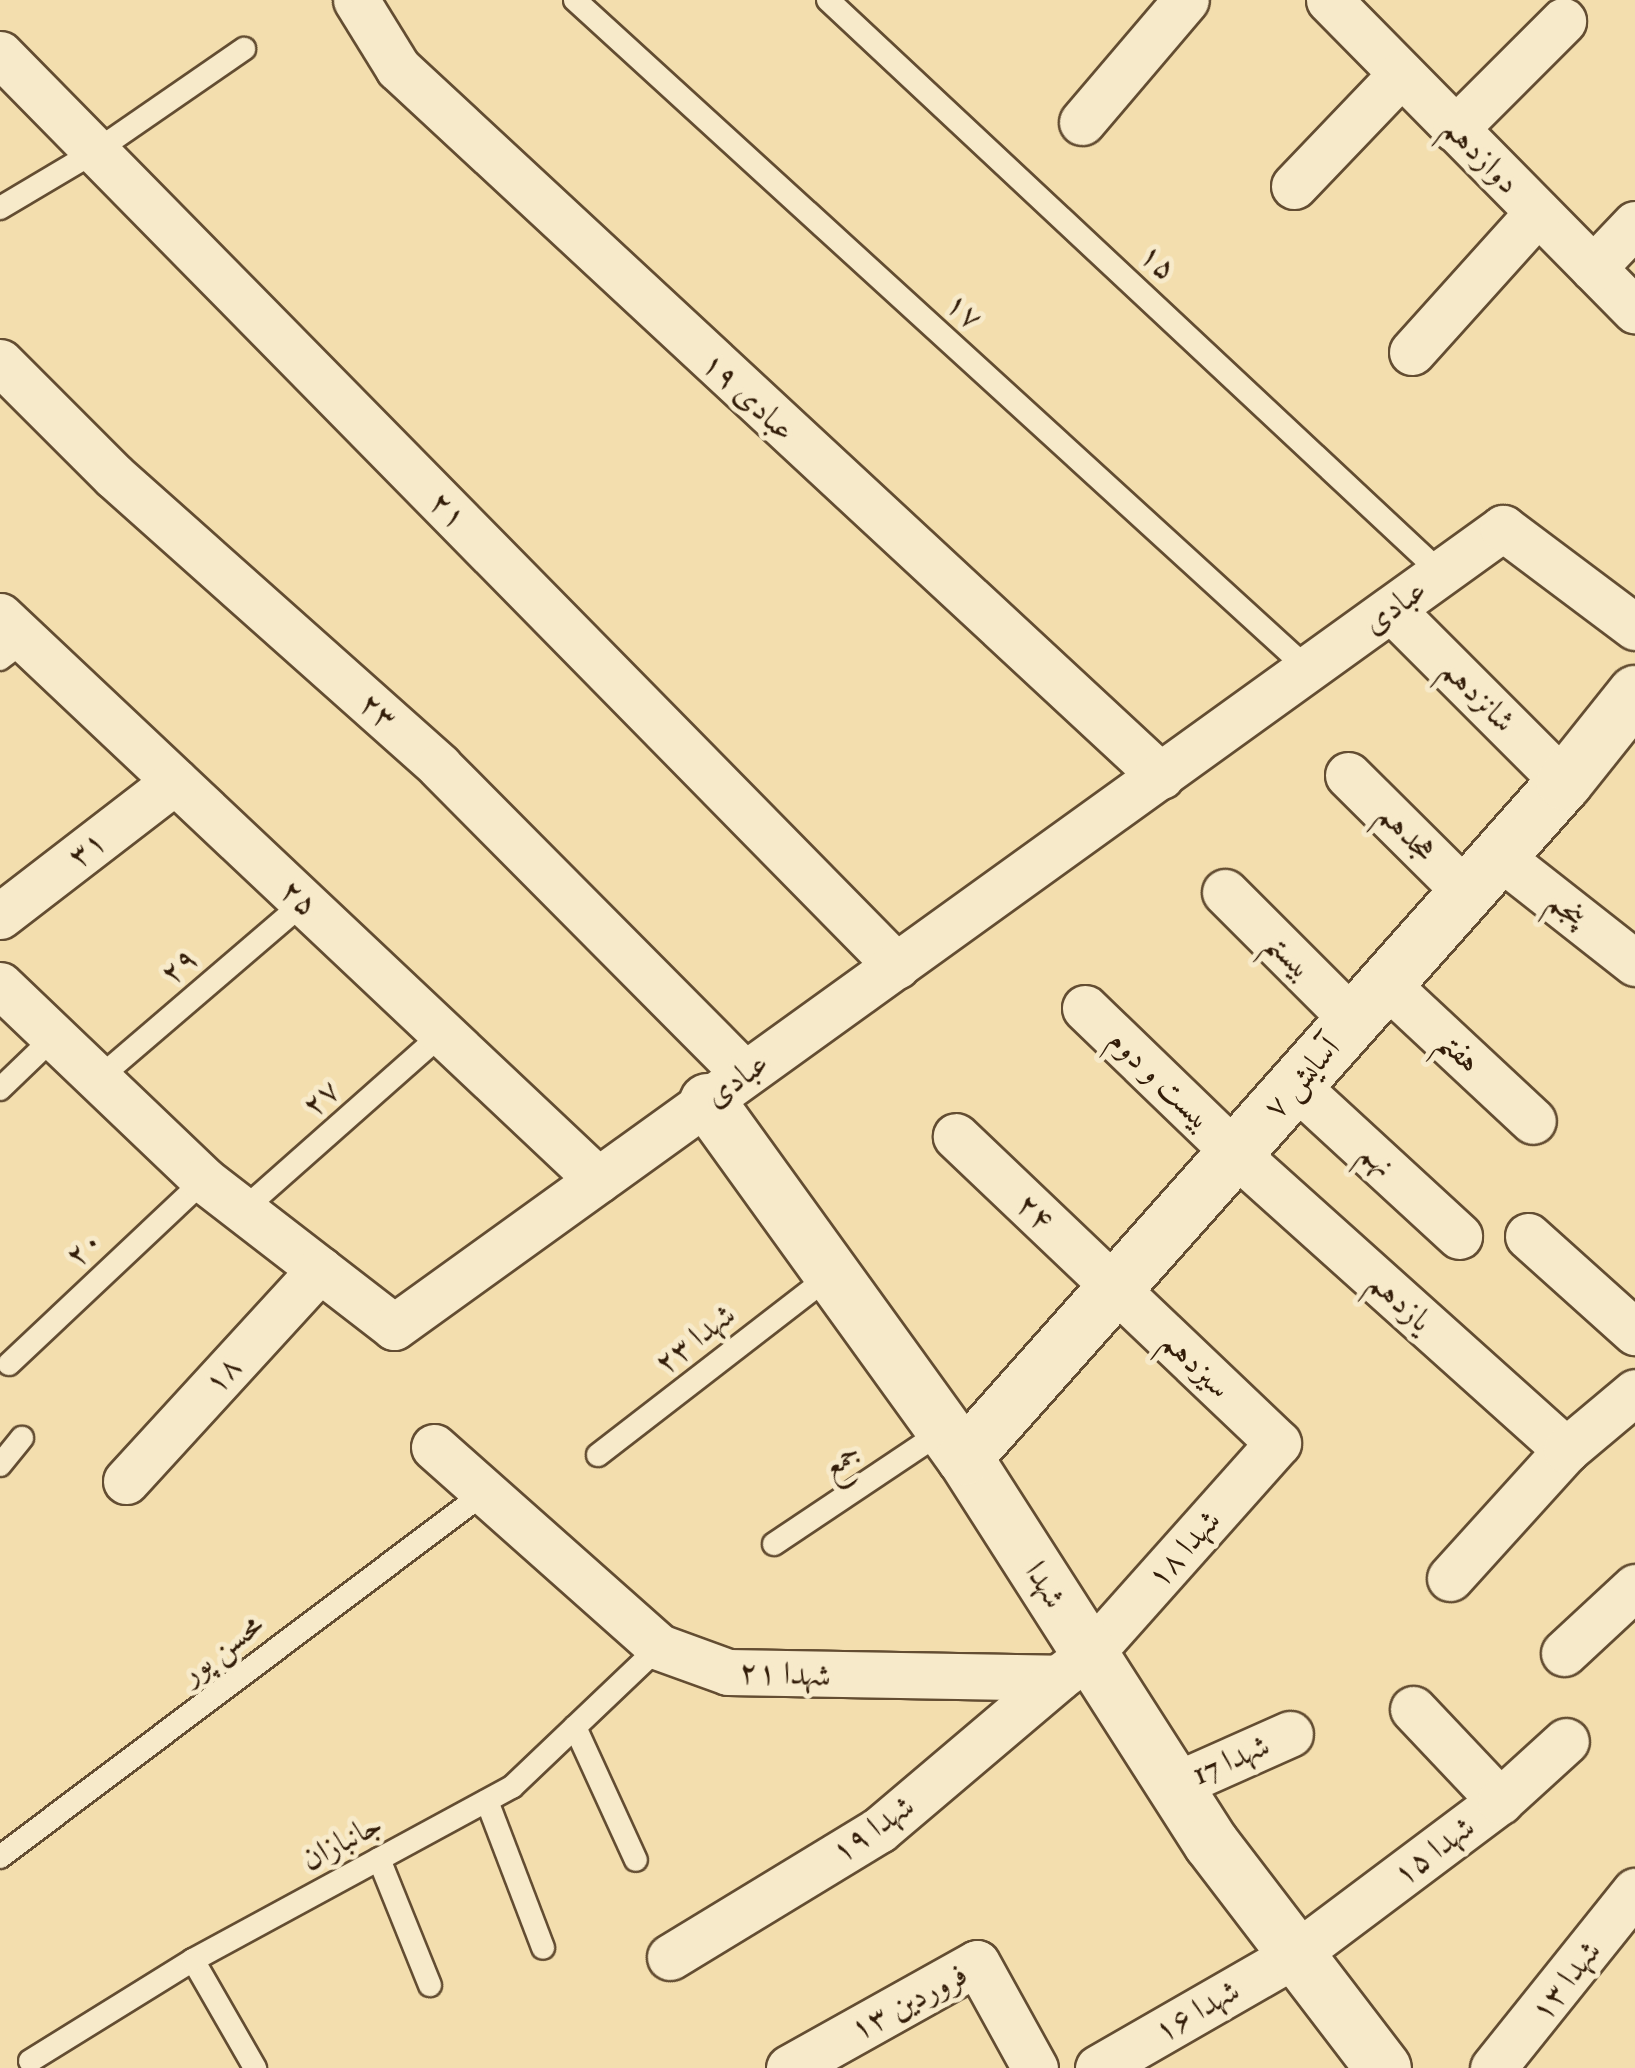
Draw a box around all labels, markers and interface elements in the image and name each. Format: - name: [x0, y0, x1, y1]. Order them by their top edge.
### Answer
- street label: دوازدهم: [1435, 110, 1527, 202]
- street label: ۱۵: [1131, 235, 1185, 289]
- street label: ۱۷: [937, 284, 991, 338]
- street label: عبادی ۱۹: [693, 344, 803, 450]
- street label: ۲۱: [421, 483, 475, 537]
- street label: عبادی: [1356, 571, 1434, 643]
- street label: شانزدهم: [1433, 651, 1523, 741]
- street label: ۲۳: [351, 684, 405, 738]
- street label: هجدهم: [1370, 796, 1444, 870]
- street label: ۳۱: [60, 822, 114, 876]
- street label: ۲۵: [272, 871, 326, 925]
- street label: پنجم: [1540, 882, 1594, 936]
- street label: بیستم: [1257, 924, 1321, 988]
- street label: ۲۹: [152, 939, 206, 993]
- street label: بیست و دوم: [1100, 1021, 1220, 1139]
- street label: هفتم: [1430, 1023, 1488, 1081]
- street label: آسایش ۷: [1256, 1030, 1348, 1126]
- street label: عبادی: [698, 1044, 776, 1116]
- street label: ۲۷: [294, 1071, 348, 1125]
- street label: نهم: [1352, 1134, 1402, 1186]
- street label: ۲۴: [1008, 1185, 1062, 1239]
- street label: ۲۰: [57, 1221, 111, 1275]
- street label: یازدهم: [1360, 1264, 1440, 1340]
- street label: شهدا ۲۳: [647, 1296, 743, 1382]
- street label: سیزدهم: [1153, 1323, 1239, 1407]
- street label: ۱۸: [196, 1348, 250, 1402]
- street label: جمع: [814, 1433, 868, 1487]
- street label: شهدا ۱۸: [1139, 1502, 1229, 1596]
- street label: شهدا: [1016, 1555, 1074, 1615]
- street label: محسن پور: [173, 1605, 271, 1693]
- street label: شهدا ۲۱: [738, 1652, 832, 1696]
- street label: شهدا 17: [1186, 1726, 1276, 1794]
- street label: شهدا ۱۹: [824, 1787, 922, 1871]
- street label: جانبازان: [295, 1805, 389, 1879]
- street label: شهدا ۱۵: [1386, 1808, 1482, 1894]
- street label: شهدا ۱۳: [1523, 1933, 1609, 2029]
- street label: فروردین ۱۳: [844, 1955, 974, 2049]
- street label: شهدا ۱۶: [1148, 1971, 1246, 2051]

